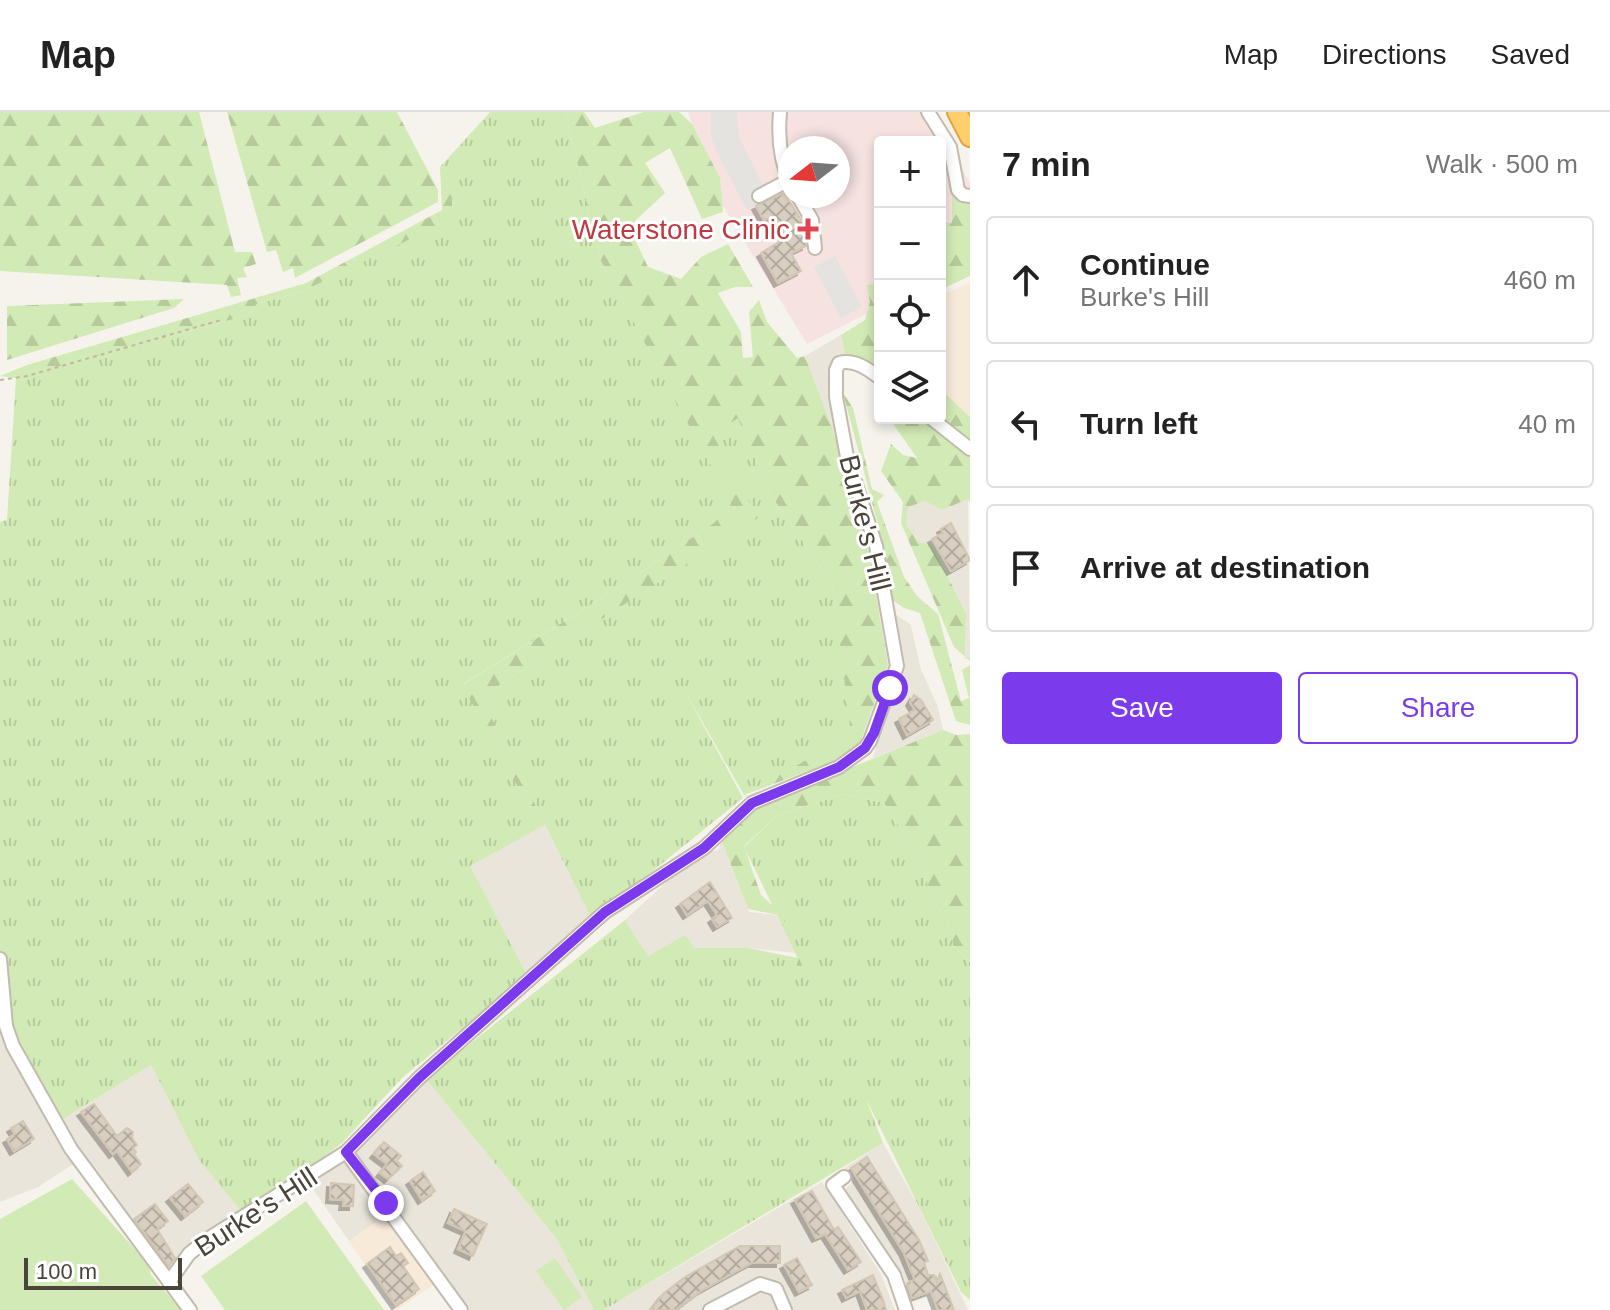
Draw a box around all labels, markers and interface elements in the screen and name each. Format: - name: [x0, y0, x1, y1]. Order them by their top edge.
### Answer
- text: Map: [40, 34, 116, 76]
- text: Map: [1224, 39, 1278, 70]
- text: Directions: [1322, 39, 1447, 70]
- text: Saved: [1491, 39, 1570, 70]
- north arrow: [778, 136, 850, 208]
- map controls: [874, 136, 946, 424]
- button: +: [874, 136, 946, 208]
- text: 7 min: [1002, 145, 1091, 183]
- text: Walk · 500 m: [1426, 149, 1578, 179]
- button: −: [874, 208, 946, 280]
- place label: Waterstone Clinic: [572, 214, 790, 245]
- marker: Waterstone Clinic: [797, 218, 819, 240]
- text: Continue: [1080, 248, 1210, 281]
- icon: ahead: [1004, 258, 1048, 302]
- text: 460 m: [1504, 265, 1576, 295]
- button: locate: [874, 280, 946, 352]
- text: Burke's Hill: [1080, 282, 1209, 312]
- button: layers: [874, 352, 946, 424]
- icon: left: [1004, 402, 1048, 446]
- text: Turn left: [1080, 407, 1198, 440]
- text: 40 m: [1518, 409, 1576, 439]
- street label: Burke's Hill: [833, 452, 897, 594]
- icon: arrive: [1004, 546, 1048, 590]
- text: Arrive at destination: [1080, 551, 1370, 584]
- route start: [872, 670, 908, 706]
- button: Save: [1002, 672, 1282, 744]
- button: Share: [1298, 672, 1578, 744]
- street label: Burke's Hill: [189, 1161, 323, 1263]
- route end: [368, 1185, 404, 1221]
- scale bar: [24, 1254, 182, 1290]
- text: 100 m: [36, 1259, 97, 1284]

